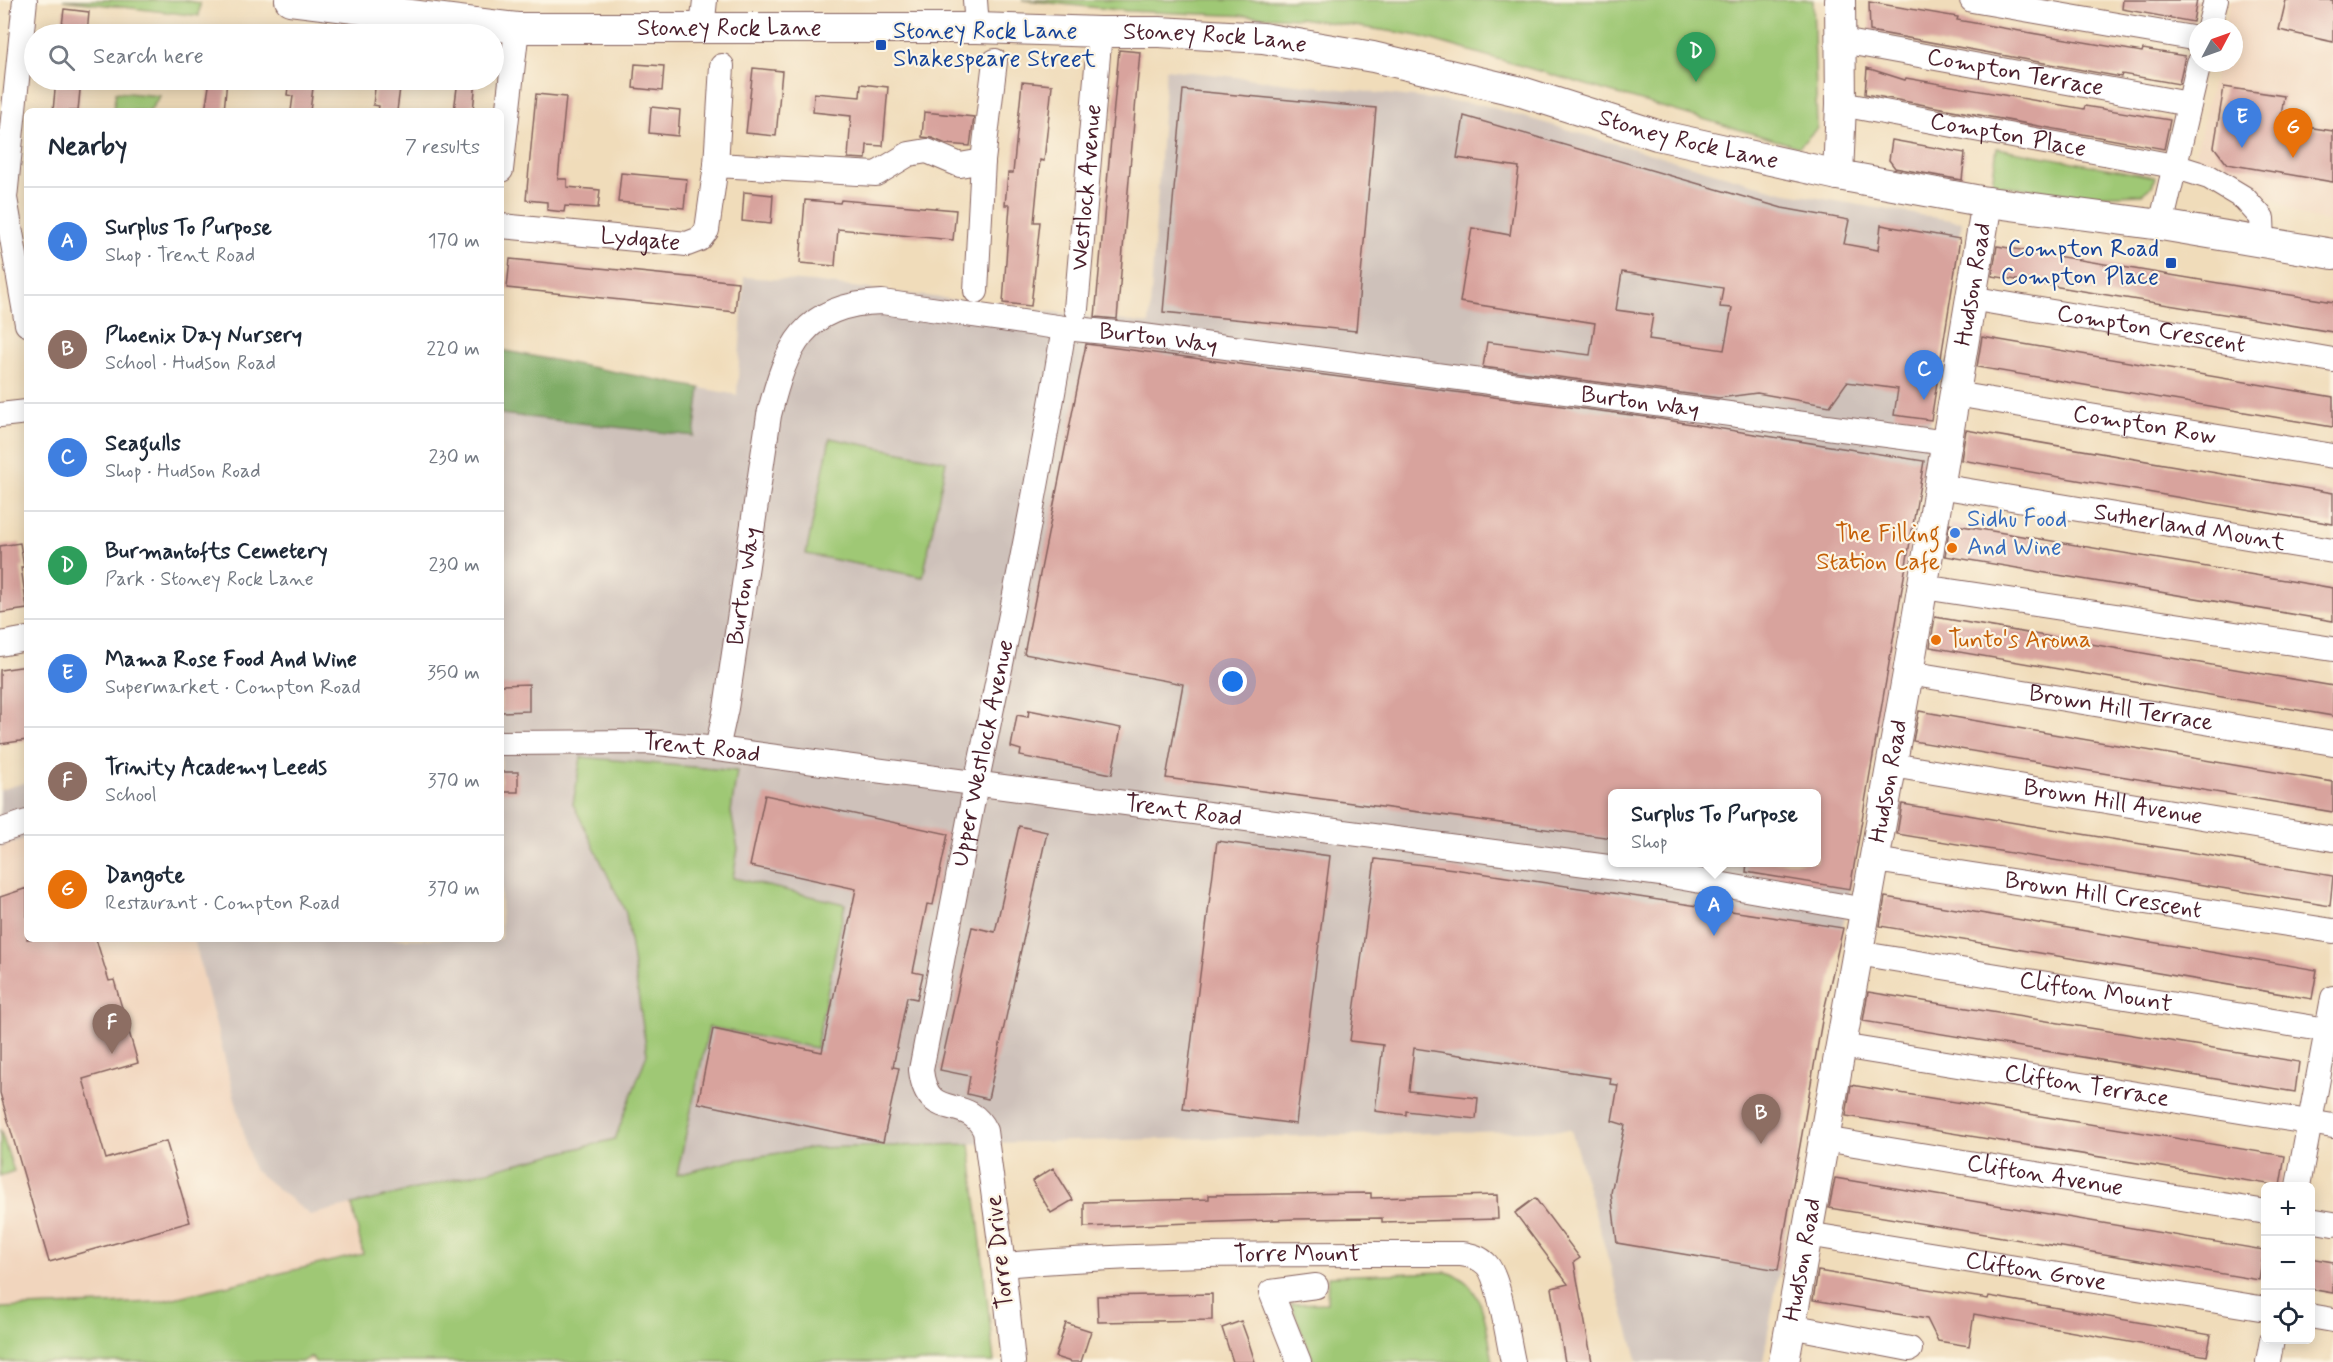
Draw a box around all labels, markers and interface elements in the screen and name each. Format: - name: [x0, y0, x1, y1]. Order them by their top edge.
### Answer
- street label: Stoney Rock Lane: [637, 13, 822, 44]
- place label: Stoney Rock Lane Shakespeare Street: [893, 16, 1096, 75]
- street label: Stoney Rock Lane: [1123, 16, 1309, 61]
- north arrow: [2189, 18, 2243, 72]
- search box: [24, 24, 504, 90]
- pin: D: [1676, 32, 1716, 82]
- marker: Stoney Rock Lane Shakespeare Street: [874, 38, 888, 52]
- icon: search: [45, 41, 78, 74]
- street label: Compton Terrace: [1925, 41, 2106, 104]
- text: Search here: [93, 43, 204, 71]
- pin: E: [2222, 98, 2262, 148]
- street label: Stoney Rock Lane: [1595, 102, 1781, 177]
- street label: Westlock Avenue: [1064, 103, 1109, 272]
- street label: Compton Place: [1927, 105, 2089, 165]
- pin: G: [2274, 108, 2312, 158]
- text: Nearby: [48, 130, 127, 164]
- text: 7 results: [405, 134, 480, 161]
- text: Surplus To Purpose: [105, 214, 272, 242]
- street label: Lydgate: [599, 220, 682, 259]
- street label: Hudson Road: [1948, 221, 1999, 348]
- text: A: [61, 228, 74, 255]
- text: 170 m: [428, 228, 480, 255]
- place label: Compton Road Compton Place: [2001, 234, 2159, 293]
- text: Shop · Trent Road: [105, 242, 255, 269]
- marker: Compton Road Compton Place: [2164, 256, 2178, 270]
- street label: Compton Crescent: [2055, 298, 2248, 360]
- street label: Burton Way: [1098, 316, 1219, 361]
- text: Phoenix Day Nursery: [105, 322, 302, 350]
- text: B: [61, 336, 74, 363]
- text: 220 m: [426, 336, 480, 363]
- text: School · Hudson Road: [105, 350, 276, 377]
- pin: C: [1904, 350, 1944, 400]
- street label: Burton Way: [1579, 379, 1701, 425]
- street label: Compton Row: [2071, 398, 2218, 452]
- text: Seagulls: [105, 430, 181, 458]
- text: C: [60, 444, 75, 471]
- text: 230 m: [428, 444, 480, 471]
- text: Shop · Hudson Road: [105, 458, 261, 485]
- street label: Sutherland Mount: [2092, 496, 2288, 558]
- place label: Sidhu Food And Wine: [1967, 504, 2067, 563]
- place label: The Filling Station Cafe: [1816, 519, 1940, 578]
- street label: Burton Way: [720, 525, 768, 647]
- marker: Sidhu Food And Wine: [1948, 526, 1962, 540]
- text: Burmantofts Cemetery: [105, 538, 328, 566]
- marker: The Filling Station Cafe: [1945, 541, 1959, 555]
- text: D: [61, 552, 74, 579]
- text: 230 m: [428, 552, 480, 579]
- text: Park · Stoney Rock Lane: [105, 566, 314, 593]
- place label: Tunto's Aroma: [1948, 625, 2091, 656]
- marker: Tunto's Aroma: [1929, 633, 1943, 647]
- street label: Upper Westlock Avenue: [945, 637, 1021, 869]
- text: Mama Rose Food And Wine: [105, 646, 357, 674]
- text: E: [62, 660, 73, 687]
- text: 350 m: [427, 660, 480, 687]
- your location: [1218, 667, 1247, 696]
- text: Supermarket · Compton Road: [105, 674, 361, 701]
- street label: Brown Hill Terrace: [2027, 678, 2216, 739]
- street label: Hudson Road: [1862, 717, 1915, 845]
- street label: Trent Road: [642, 726, 762, 770]
- text: Trinity Academy Leeds: [105, 754, 327, 782]
- text: F: [62, 768, 73, 795]
- text: 370 m: [428, 768, 480, 795]
- street label: Brown Hill Avenue: [2021, 772, 2205, 832]
- text: School: [105, 782, 157, 809]
- street label: Trent Road: [1123, 788, 1244, 834]
- popup: [1608, 789, 1821, 867]
- text: Surplus To Purpose: [1631, 801, 1798, 829]
- text: Shop: [1631, 829, 1668, 856]
- text: Dangote: [105, 862, 185, 890]
- street label: Brown Hill Crescent: [2002, 865, 2204, 926]
- text: G: [61, 876, 74, 903]
- text: 370 m: [428, 876, 480, 903]
- pin: A: [1694, 886, 1734, 936]
- text: Restaurant · Compton Road: [105, 890, 340, 917]
- street label: Clifton Mount: [2017, 964, 2175, 1020]
- pin: F: [92, 1004, 132, 1054]
- street label: Clifton Terrace: [2002, 1057, 2172, 1115]
- pin: B: [1742, 1094, 1780, 1144]
- street label: Clifton Avenue: [1965, 1147, 2125, 1204]
- map controls: [2261, 1182, 2315, 1344]
- button: +: [2261, 1182, 2315, 1236]
- street label: Torre Drive: [979, 1193, 1021, 1310]
- street label: Hudson Road: [1776, 1196, 1829, 1324]
- button: −: [2261, 1236, 2315, 1290]
- street label: Torre Mount: [1233, 1238, 1360, 1270]
- street label: Clifton Grove: [1963, 1245, 2109, 1298]
- button: locate: [2261, 1290, 2315, 1344]

